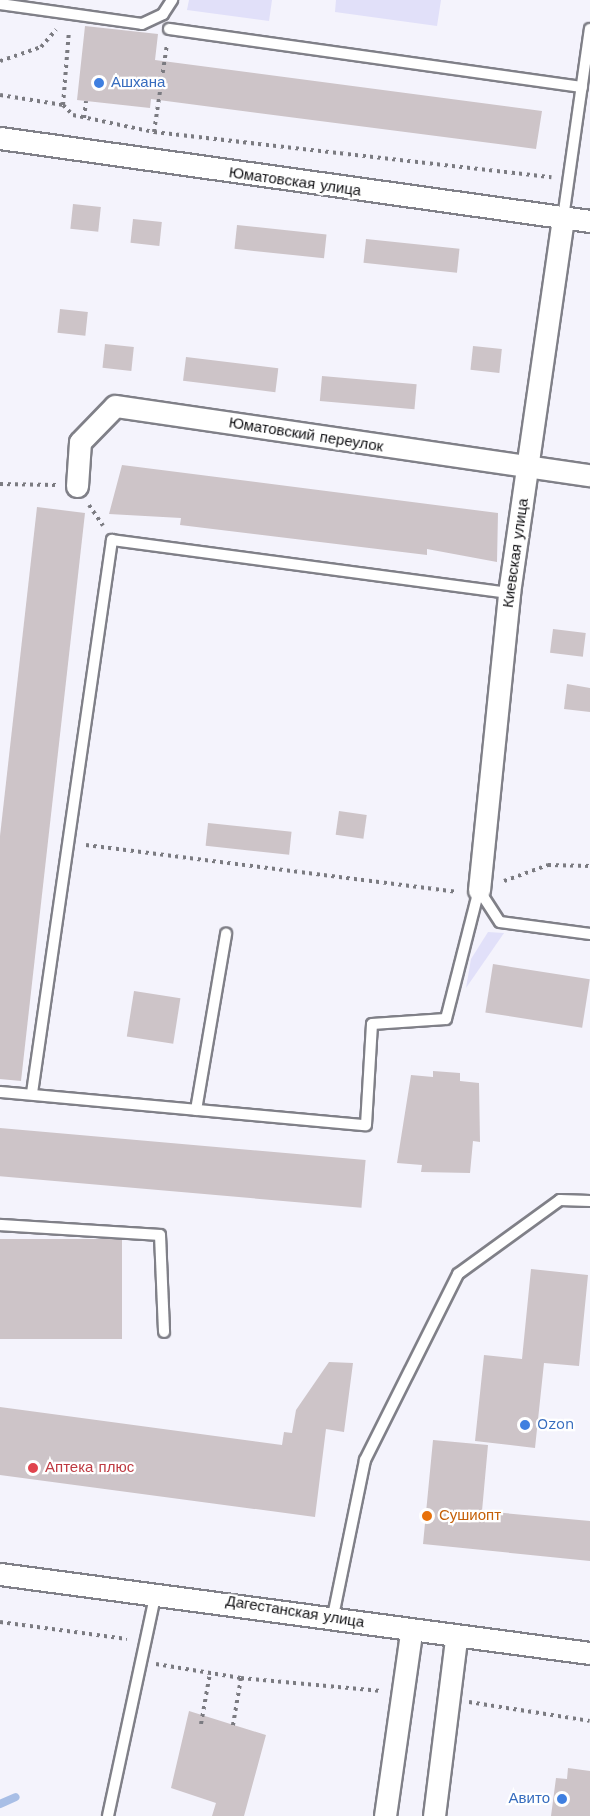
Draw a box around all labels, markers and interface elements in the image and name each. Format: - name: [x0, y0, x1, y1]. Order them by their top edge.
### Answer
- place label: Ашхана: [111, 74, 165, 92]
- marker: Ашхана: [92, 76, 106, 90]
- street label: Юматовская улица: [228, 164, 362, 200]
- street label: Юматовский переулок: [228, 414, 384, 456]
- street label: Киевская улица: [499, 497, 533, 609]
- place label: Ozon: [537, 1416, 574, 1434]
- marker: Ozon: [518, 1418, 532, 1432]
- place label: Аптека плюс: [45, 1459, 134, 1477]
- marker: Аптека плюс: [26, 1461, 40, 1475]
- place label: Сушиопт: [439, 1507, 501, 1525]
- marker: Сушиопт: [420, 1509, 434, 1523]
- street label: Дагестанская улица: [224, 1592, 366, 1632]
- place label: Авито: [509, 1790, 550, 1808]
- marker: Авито: [555, 1792, 569, 1806]

